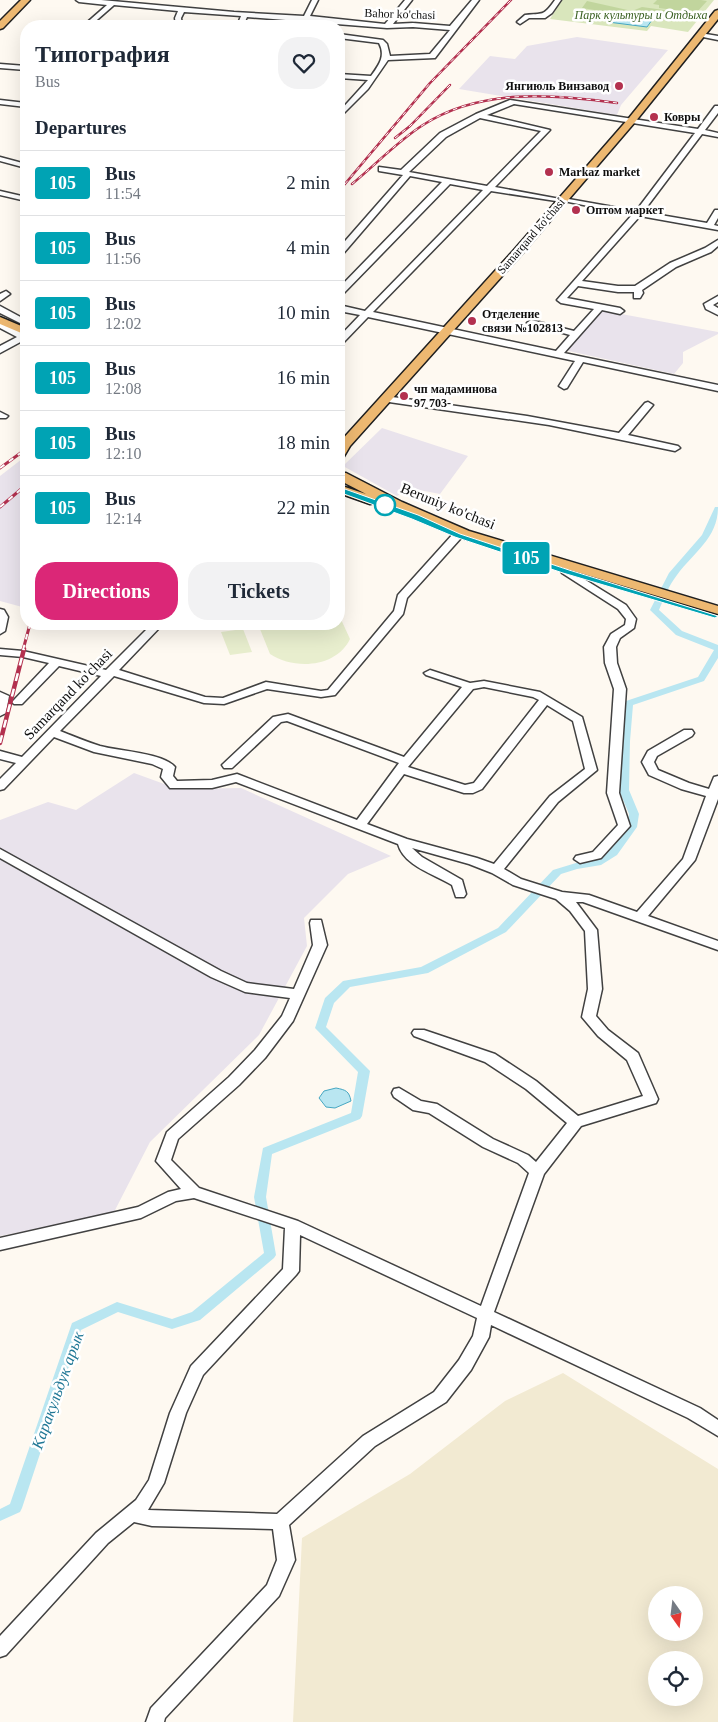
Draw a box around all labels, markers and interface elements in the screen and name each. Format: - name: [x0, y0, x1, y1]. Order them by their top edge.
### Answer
- street label: Bahor ko'chasi: [364, 6, 436, 22]
- park label: Парк культуры и Отдыха: [574, 8, 707, 22]
- button: heart: [278, 37, 330, 89]
- text: Типография: [35, 41, 170, 67]
- text: Bus: [35, 73, 60, 90]
- place label: Янгиюль Винзавод: [505, 79, 609, 93]
- marker: Янгиюль Винзавод: [613, 80, 625, 92]
- place label: Ковры: [664, 110, 701, 124]
- marker: Ковры: [648, 111, 660, 123]
- text: Departures: [35, 117, 126, 138]
- text: Bus: [105, 163, 136, 184]
- place label: Markaz market: [559, 165, 640, 179]
- marker: Markaz market: [543, 166, 555, 178]
- text: 2 min: [286, 172, 330, 193]
- text: 105: [49, 173, 76, 193]
- text: 11:54: [105, 185, 141, 202]
- street label: Samarqand ko'chasi: [494, 195, 568, 277]
- place label: Оптом маркет: [586, 203, 664, 217]
- marker: Оптом маркет: [570, 204, 582, 216]
- text: Bus: [105, 228, 136, 249]
- text: 4 min: [286, 237, 330, 258]
- text: 105: [49, 238, 76, 258]
- text: 11:56: [105, 250, 141, 267]
- text: Bus: [105, 293, 136, 314]
- text: 10 min: [277, 302, 330, 323]
- text: 105: [49, 303, 76, 323]
- place label: Отделение связи №102813: [482, 307, 563, 335]
- text: 12:02: [105, 315, 141, 332]
- marker: Отделение связи №102813: [466, 315, 478, 327]
- text: Bus: [105, 358, 136, 379]
- text: 16 min: [277, 367, 330, 388]
- text: 105: [49, 368, 76, 388]
- text: 12:08: [105, 380, 141, 397]
- place label: чп мадаминова 97 703-: [414, 382, 497, 410]
- marker: чп мадаминова 97 703-: [398, 390, 410, 402]
- text: Bus: [105, 423, 136, 444]
- text: 18 min: [277, 432, 330, 453]
- text: 105: [49, 433, 76, 453]
- text: 12:10: [105, 445, 141, 462]
- street label: Beruniy ko'chasi: [398, 480, 498, 532]
- text: Bus: [105, 488, 136, 509]
- unlabelled marker: [374, 494, 396, 516]
- text: 22 min: [277, 497, 330, 518]
- text: 105: [49, 498, 76, 518]
- text: 12:14: [105, 510, 141, 527]
- line badge: 105: [497, 542, 555, 574]
- text: 105: [513, 548, 540, 568]
- button: Directions: [35, 562, 178, 620]
- button: Tickets: [188, 562, 330, 620]
- street label: Samarqand ko'chasi: [21, 645, 115, 743]
- water label: Каракульдук арык: [28, 1329, 88, 1453]
- north arrow: [648, 1586, 702, 1641]
- map controls: [648, 1586, 703, 1706]
- button: locate: [648, 1651, 703, 1706]

